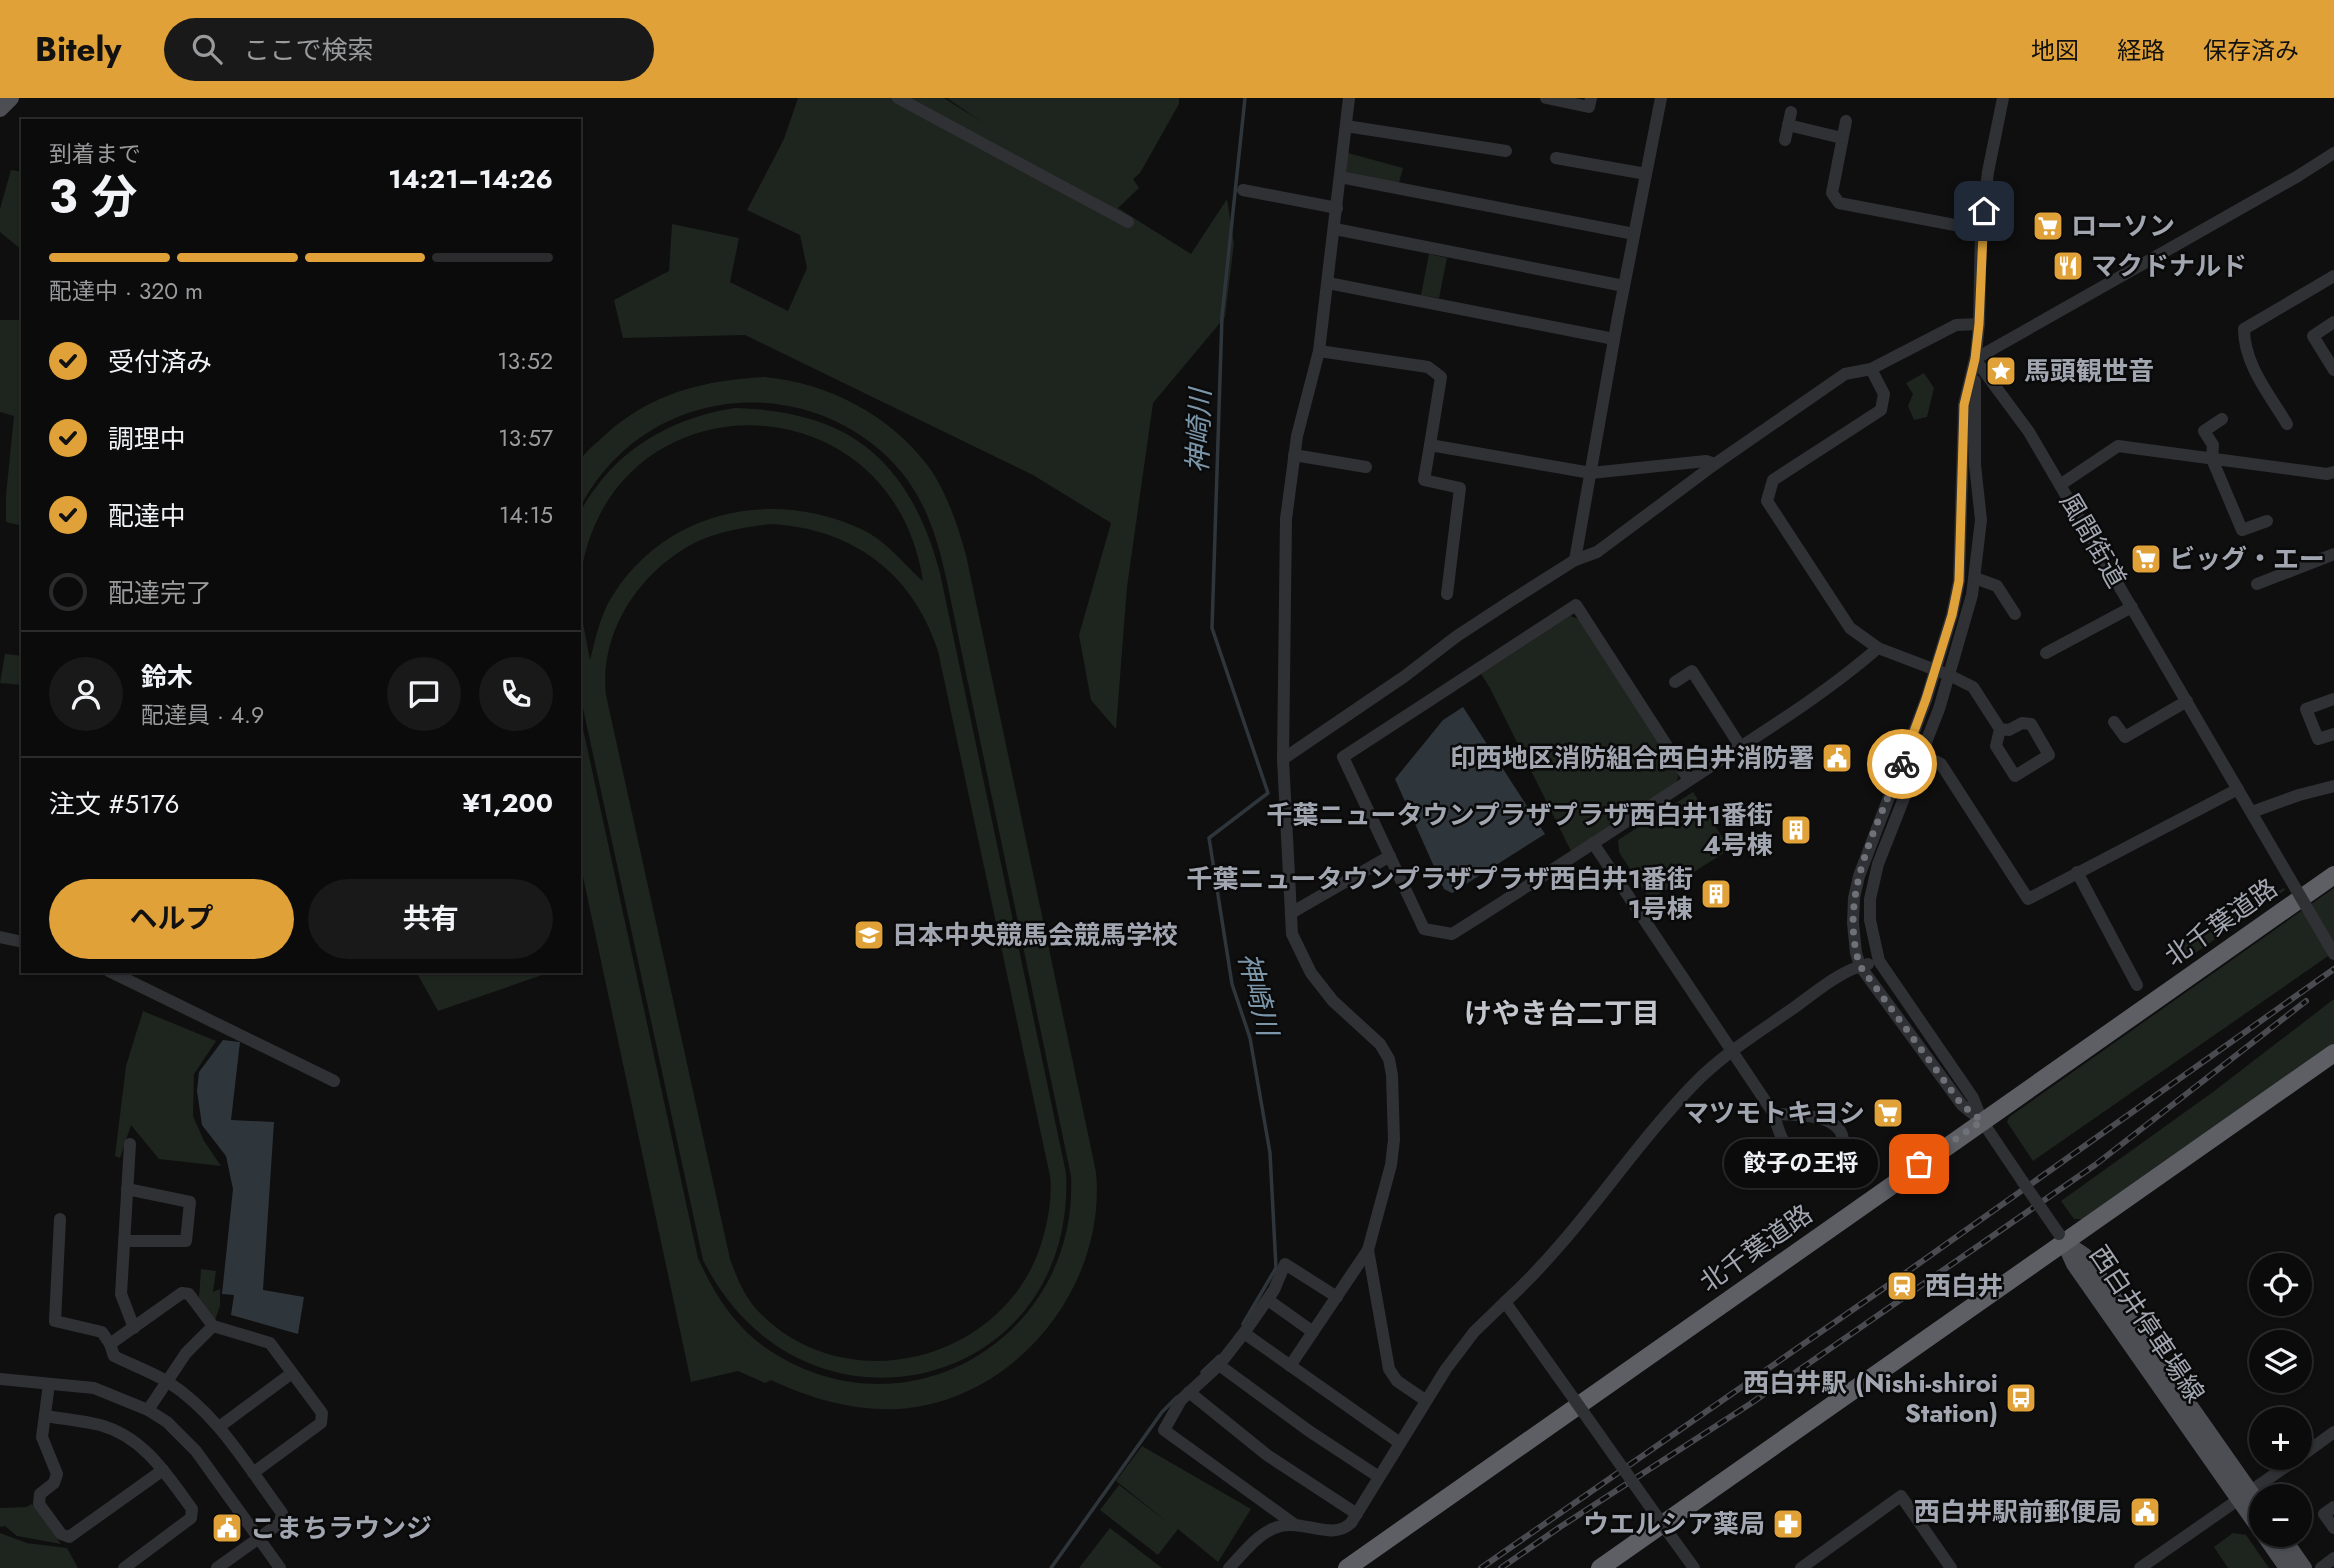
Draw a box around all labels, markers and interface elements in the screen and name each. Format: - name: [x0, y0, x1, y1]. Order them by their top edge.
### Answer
- search box: [164, 18, 654, 81]
- text: Bitely: [35, 26, 122, 73]
- icon: search: [188, 30, 226, 68]
- text: ここで検索: [244, 31, 374, 69]
- text: 地図: [2031, 33, 2079, 68]
- text: 経路: [2117, 33, 2165, 68]
- text: 保存済み: [2203, 33, 2299, 68]
- text: 到着まで: [49, 137, 141, 171]
- text: 14:21–14:26: [388, 160, 553, 198]
- text: 3 分: [49, 164, 137, 230]
- pin: [1954, 181, 2014, 241]
- icon: home: [1965, 192, 2003, 230]
- place label: ローソン: [2071, 207, 2175, 245]
- supermarket icon: ローソン: [2031, 209, 2065, 243]
- place label: マクドナルド: [2091, 247, 2247, 285]
- restaurant icon: マクドナルド: [2051, 249, 2085, 283]
- text: 配達中 · 320 m: [49, 274, 203, 308]
- icon: check: [49, 342, 87, 380]
- text: 受付済み: [108, 343, 212, 381]
- text: 13:52: [497, 344, 553, 378]
- place label: 馬頭観世音: [2024, 352, 2154, 390]
- place icon: 馬頭観世音: [1984, 354, 2018, 388]
- water label: 神崎川: [1177, 385, 1221, 474]
- icon: check: [49, 419, 87, 457]
- text: 調理中: [108, 420, 186, 458]
- text: 13:57: [498, 421, 553, 455]
- street label: 風間街道: [2051, 485, 2135, 595]
- icon: check: [49, 496, 87, 534]
- text: 配達中: [108, 497, 186, 535]
- text: 14:15: [499, 498, 553, 532]
- place label: ビッグ・エー: [2169, 540, 2325, 578]
- supermarket icon: ビッグ・エー: [2129, 542, 2163, 576]
- text: 配達完了: [108, 574, 212, 612]
- button: person: [49, 657, 123, 731]
- button: chat: [387, 657, 461, 731]
- button: phone: [479, 657, 553, 731]
- text: 鈴木: [141, 658, 193, 696]
- text: 配達員 · 4.9: [141, 698, 264, 732]
- courier: [1867, 729, 1937, 799]
- place label: 印西地区消防組合西白井消防署: [1450, 739, 1814, 777]
- public building icon: 印西地区消防組合西白井消防署: [1820, 741, 1854, 775]
- icon: bike: [1883, 745, 1921, 783]
- text: ¥1,200: [462, 784, 553, 822]
- text: 注文 #5176: [49, 785, 180, 823]
- place label: 千葉ニュータウンプラザプラザ西白井1番街 4号棟: [1267, 796, 1773, 864]
- building icon: 千葉ニュータウンプラザプラザ西白井1番街 4号棟: [1779, 813, 1813, 847]
- place label: 千葉ニュータウンプラザプラザ西白井1番街 1号棟: [1187, 860, 1693, 928]
- street label: 北千葉道路: [2157, 869, 2285, 975]
- building icon: 千葉ニュータウンプラザプラザ西白井1番街 1号棟: [1699, 877, 1733, 911]
- button: ヘルプ: [49, 879, 294, 959]
- button: 共有: [308, 879, 553, 959]
- place label: 日本中央競馬会競馬学校: [892, 916, 1178, 954]
- school or university icon: 日本中央競馬会競馬学校: [852, 918, 886, 952]
- water label: 神崎川: [1228, 948, 1289, 1043]
- district label: けやき台二丁目: [1464, 993, 1660, 1034]
- place label: マツモトキヨシ: [1683, 1094, 1865, 1132]
- supermarket icon: マツモトキヨシ: [1871, 1096, 1905, 1130]
- pin: [1889, 1134, 1949, 1194]
- callout: 餃子の王将: [1723, 1140, 1877, 1188]
- icon: bag: [1900, 1145, 1938, 1183]
- text: 餃子の王将: [1744, 1146, 1859, 1180]
- street label: 北千葉道路: [1692, 1195, 1820, 1301]
- street label: 西白井停車場線: [2080, 1238, 2214, 1410]
- map controls: [2249, 1253, 2312, 1547]
- button: locate: [2249, 1253, 2312, 1316]
- place label: 西白井: [1925, 1267, 2003, 1305]
- station icon: 西白井: [1885, 1269, 1919, 1303]
- button: layers: [2249, 1330, 2312, 1393]
- place label: 西白井駅 (Nishi-shiroi Station): [1743, 1364, 1998, 1432]
- bus stop icon: 西白井駅 (Nishi-shiroi Station): [2004, 1381, 2038, 1415]
- button: +: [2249, 1407, 2312, 1470]
- button: −: [2249, 1484, 2312, 1547]
- place label: 西白井駅前郵便局: [1914, 1493, 2122, 1531]
- public building icon: 西白井駅前郵便局: [2128, 1495, 2162, 1529]
- place label: ウエルシア薬局: [1583, 1505, 1765, 1543]
- pharmacy icon: ウエルシア薬局: [1771, 1507, 1805, 1541]
- place label: こまちラウンジ: [250, 1509, 432, 1547]
- public building icon: こまちラウンジ: [210, 1511, 244, 1545]

